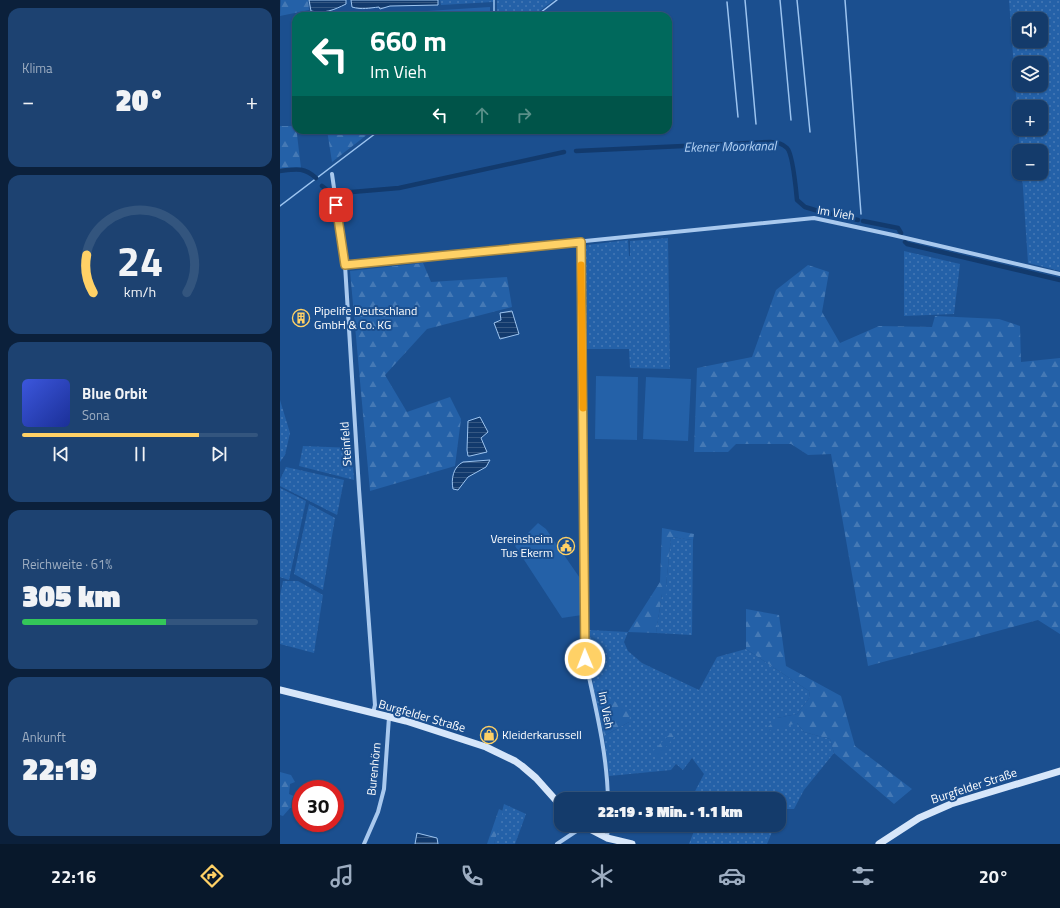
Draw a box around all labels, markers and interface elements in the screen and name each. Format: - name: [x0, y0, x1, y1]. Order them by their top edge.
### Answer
- map controls: [1012, 12, 1048, 180]
- button: sound: [1012, 12, 1048, 48]
- text: 660 m: [370, 19, 447, 62]
- icon: left: [304, 28, 356, 80]
- button: layers: [1012, 56, 1048, 92]
- text: Klima: [22, 58, 53, 78]
- text: Im Vieh: [370, 58, 427, 85]
- text: 20°: [115, 77, 165, 123]
- text: −: [22, 84, 34, 118]
- text: +: [246, 84, 258, 118]
- button: +: [1012, 100, 1048, 136]
- icon: left: [429, 104, 451, 126]
- icon: ahead: [471, 104, 493, 126]
- icon: right: [513, 104, 535, 126]
- water label: Ekener Moorkanal: [684, 135, 779, 157]
- button: −: [1012, 144, 1048, 180]
- pin: [319, 188, 353, 222]
- icon: arrive: [325, 194, 347, 216]
- street label: Im Vieh: [816, 200, 856, 225]
- text: 24: [117, 229, 163, 292]
- text: km/h: [124, 280, 156, 302]
- place label: Pipelife Deutschland GmbH & Co. KG: [314, 301, 417, 334]
- building icon: Pipelife Deutschland GmbH & Co. KG: [291, 308, 311, 328]
- text: Blue Orbit: [82, 382, 147, 405]
- text: Sona: [82, 405, 109, 425]
- street label: Steinfeld: [334, 421, 357, 467]
- icon: previous: [50, 443, 72, 465]
- icon: pause: [129, 443, 151, 465]
- icon: next: [208, 443, 230, 465]
- place label: Vereinsheim Tus Ekerm: [490, 529, 553, 562]
- public building icon: Vereinsheim Tus Ekerm: [556, 536, 576, 556]
- text: Reichweite · 61%: [22, 554, 113, 574]
- text: 305 km: [22, 573, 120, 619]
- position arrow: [564, 638, 606, 680]
- street label: Im Vieh: [594, 690, 619, 730]
- street label: Burgfelder Straße: [376, 694, 468, 737]
- shop icon: Kleiderkarussell: [479, 725, 499, 745]
- place label: Kleiderkarussell: [502, 725, 582, 744]
- text: Ankunft: [22, 727, 66, 747]
- street label: Burenhörn: [361, 741, 386, 797]
- text: 22:19: [22, 746, 97, 792]
- street label: Burgfelder Straße: [928, 763, 1019, 808]
- speed limit sign: 30: [292, 780, 344, 832]
- text: 22:19 · 3 Min. · 1.1 km: [598, 800, 742, 823]
- icon: directions: [198, 862, 226, 890]
- icon: music: [328, 862, 356, 890]
- icon: phone: [458, 862, 486, 890]
- icon: climate: [588, 862, 616, 890]
- icon: car: [718, 862, 746, 890]
- icon: filters: [849, 862, 877, 890]
- text: 22:16: [51, 863, 96, 890]
- text: 20°: [979, 863, 1009, 890]

